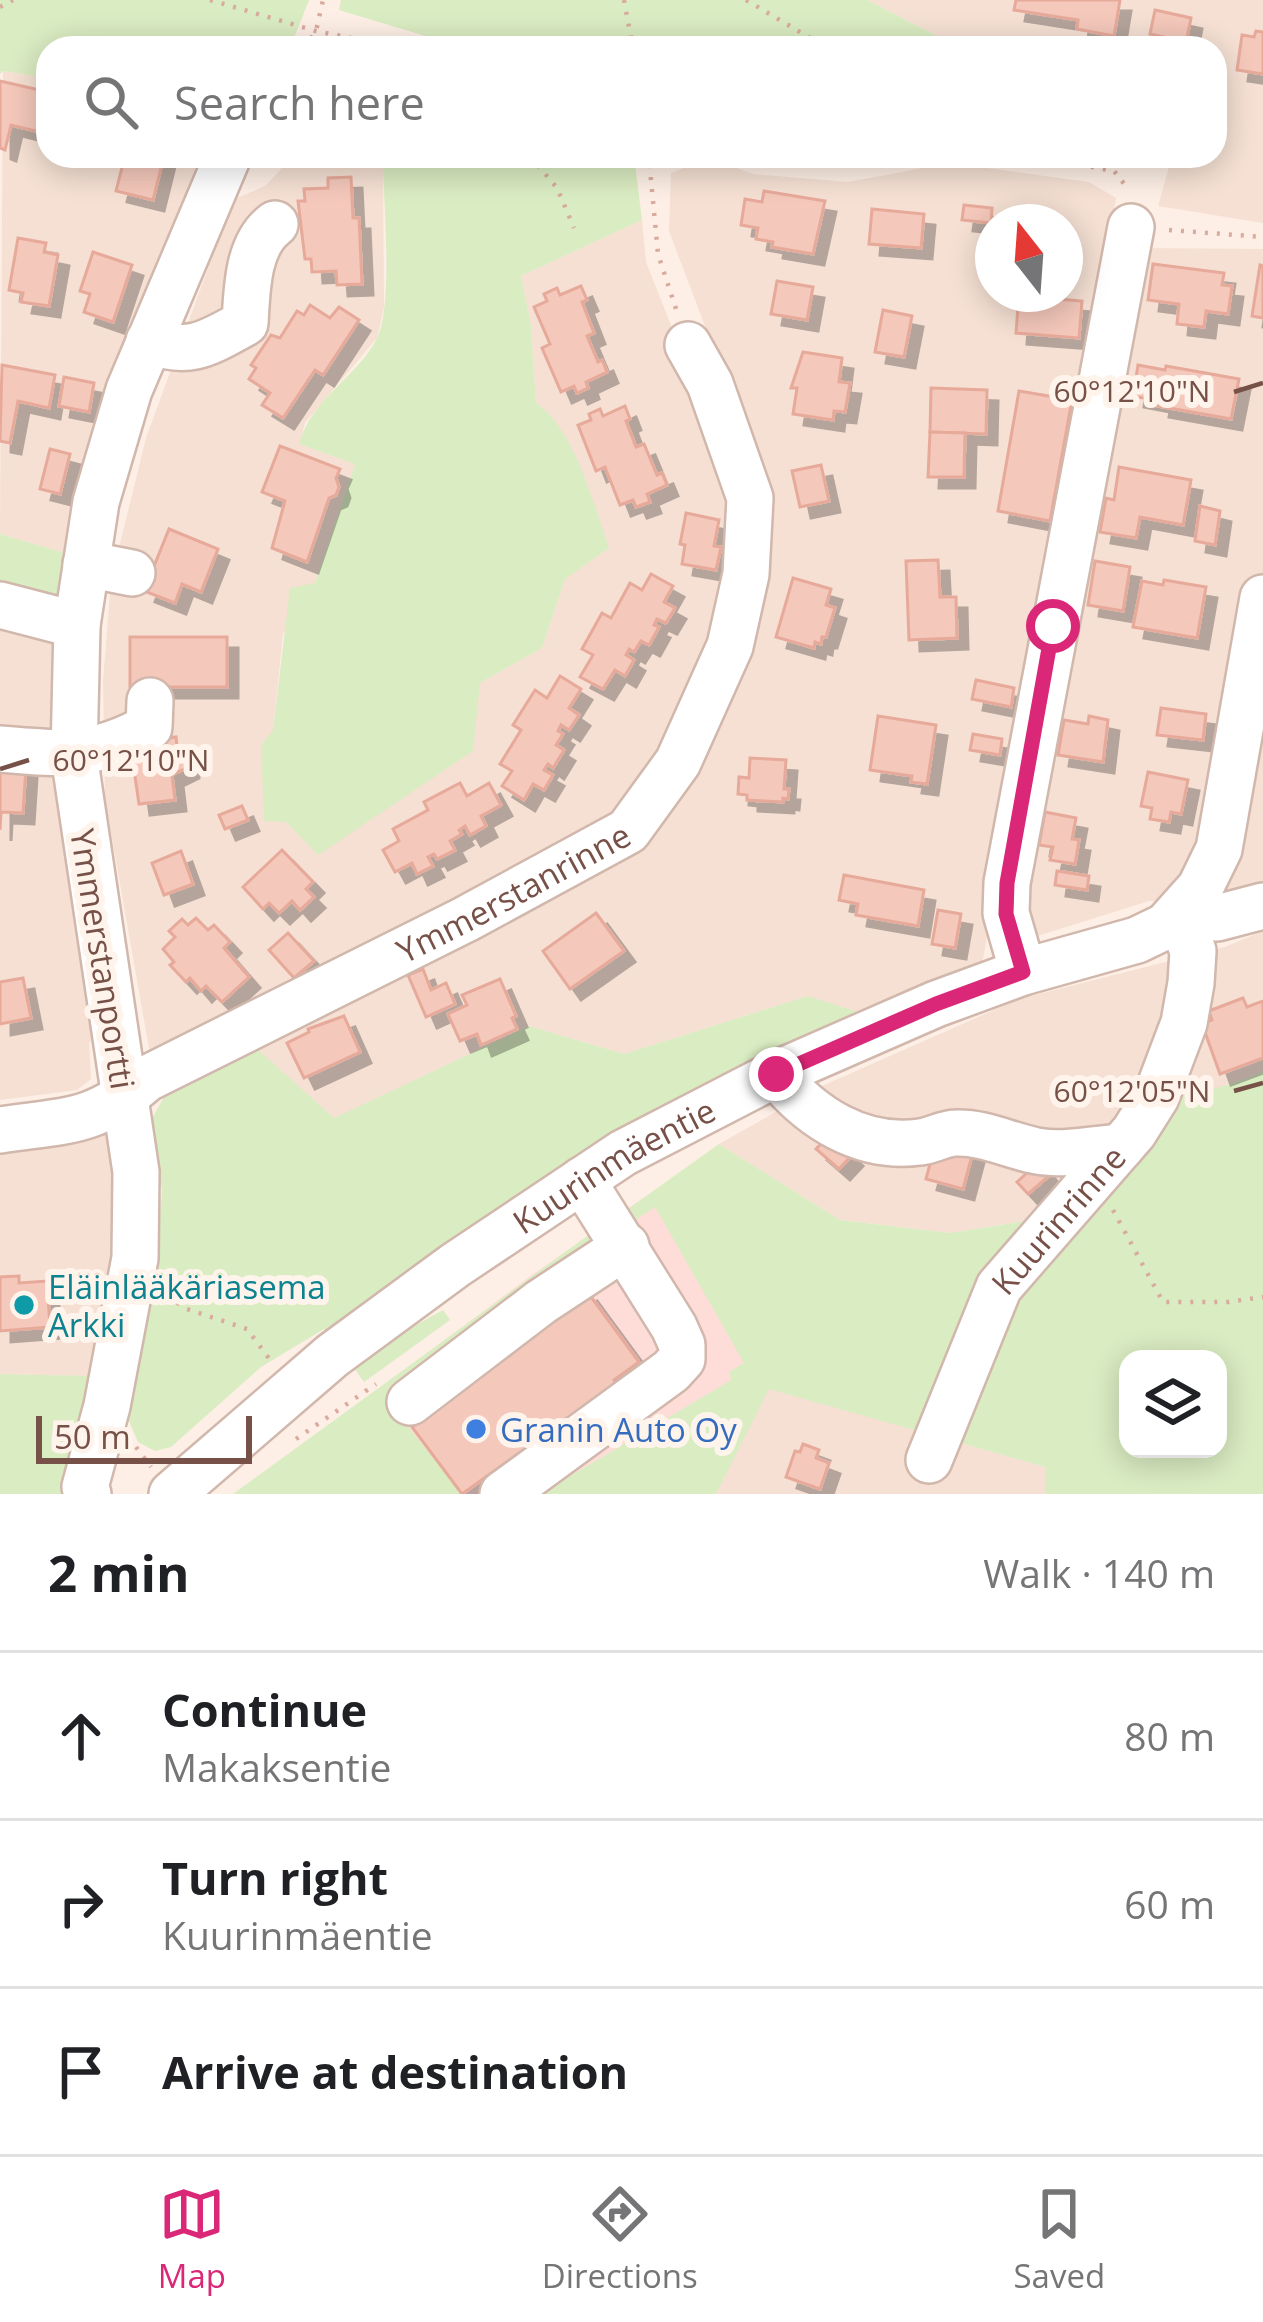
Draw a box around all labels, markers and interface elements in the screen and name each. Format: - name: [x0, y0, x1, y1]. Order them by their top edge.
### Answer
- search box: [36, 36, 1227, 168]
- icon: search: [78, 69, 144, 135]
- text: Search here: [174, 72, 425, 133]
- north arrow: [975, 204, 1083, 312]
- text: 60°12'10"N: [1054, 370, 1210, 411]
- route start: [1026, 599, 1080, 653]
- text: 60°12'10"N: [53, 739, 209, 780]
- street label: Ymmerstanrinne: [389, 812, 638, 973]
- street label: Ymmerstanportti: [60, 826, 146, 1092]
- route end: [749, 1047, 803, 1101]
- text: 60°12'05"N: [1054, 1070, 1210, 1111]
- street label: Kuurinmäentie: [503, 1087, 723, 1243]
- street label: Kuurinrinne: [980, 1136, 1135, 1304]
- place label: Eläinlääkäriasema Arkki: [48, 1264, 326, 1347]
- marker: Eläinlääkäriasema Arkki: [11, 1292, 37, 1318]
- map controls: [1119, 1350, 1227, 1458]
- button: layers: [1119, 1350, 1227, 1458]
- place label: Granin Auto Oy: [500, 1407, 737, 1452]
- scale bar: [36, 1410, 252, 1463]
- text: 50 m: [54, 1414, 131, 1459]
- marker: Granin Auto Oy: [463, 1416, 489, 1442]
- text: 2 min: [48, 1537, 190, 1607]
- text: Walk · 140 m: [983, 1546, 1215, 1599]
- text: Continue: [162, 1679, 367, 1740]
- icon: ahead: [48, 1703, 114, 1769]
- text: 80 m: [1124, 1709, 1215, 1762]
- text: Makaksentie: [162, 1740, 391, 1793]
- text: Turn right: [162, 1847, 388, 1908]
- icon: right: [48, 1871, 114, 1937]
- text: 60 m: [1124, 1877, 1215, 1930]
- text: Kuurinmäentie: [162, 1908, 433, 1961]
- icon: arrive: [48, 2039, 114, 2105]
- text: Arrive at destination: [162, 2041, 628, 2102]
- tab: Map: [158, 2181, 226, 2298]
- tab: Directions: [542, 2181, 698, 2298]
- tab: Saved: [1013, 2181, 1105, 2298]

